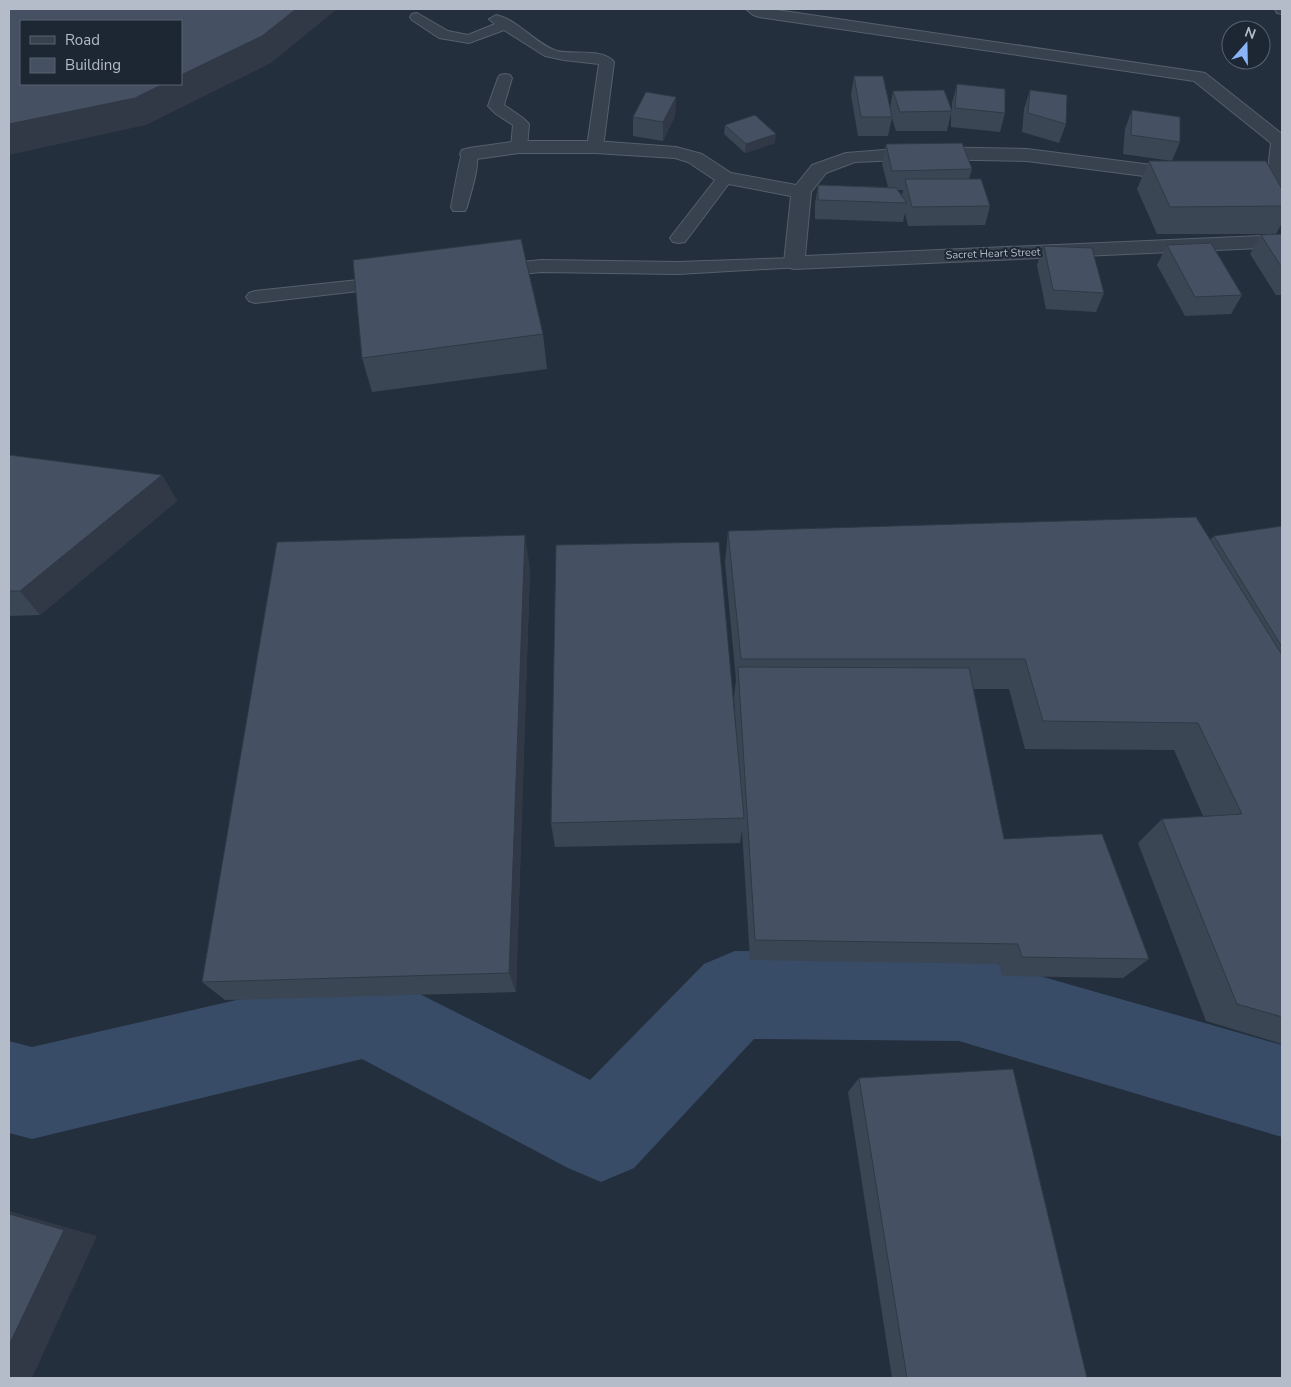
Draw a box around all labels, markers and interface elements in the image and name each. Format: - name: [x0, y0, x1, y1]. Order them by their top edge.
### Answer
- legend: [20, 20, 182, 85]
- north arrow: [1221, 20, 1271, 70]
- text: N: [1242, 23, 1258, 44]
- text: Road: [65, 30, 100, 50]
- text: Building: [65, 55, 121, 75]
- street label: Sacret Heart Street: [945, 244, 1041, 263]

